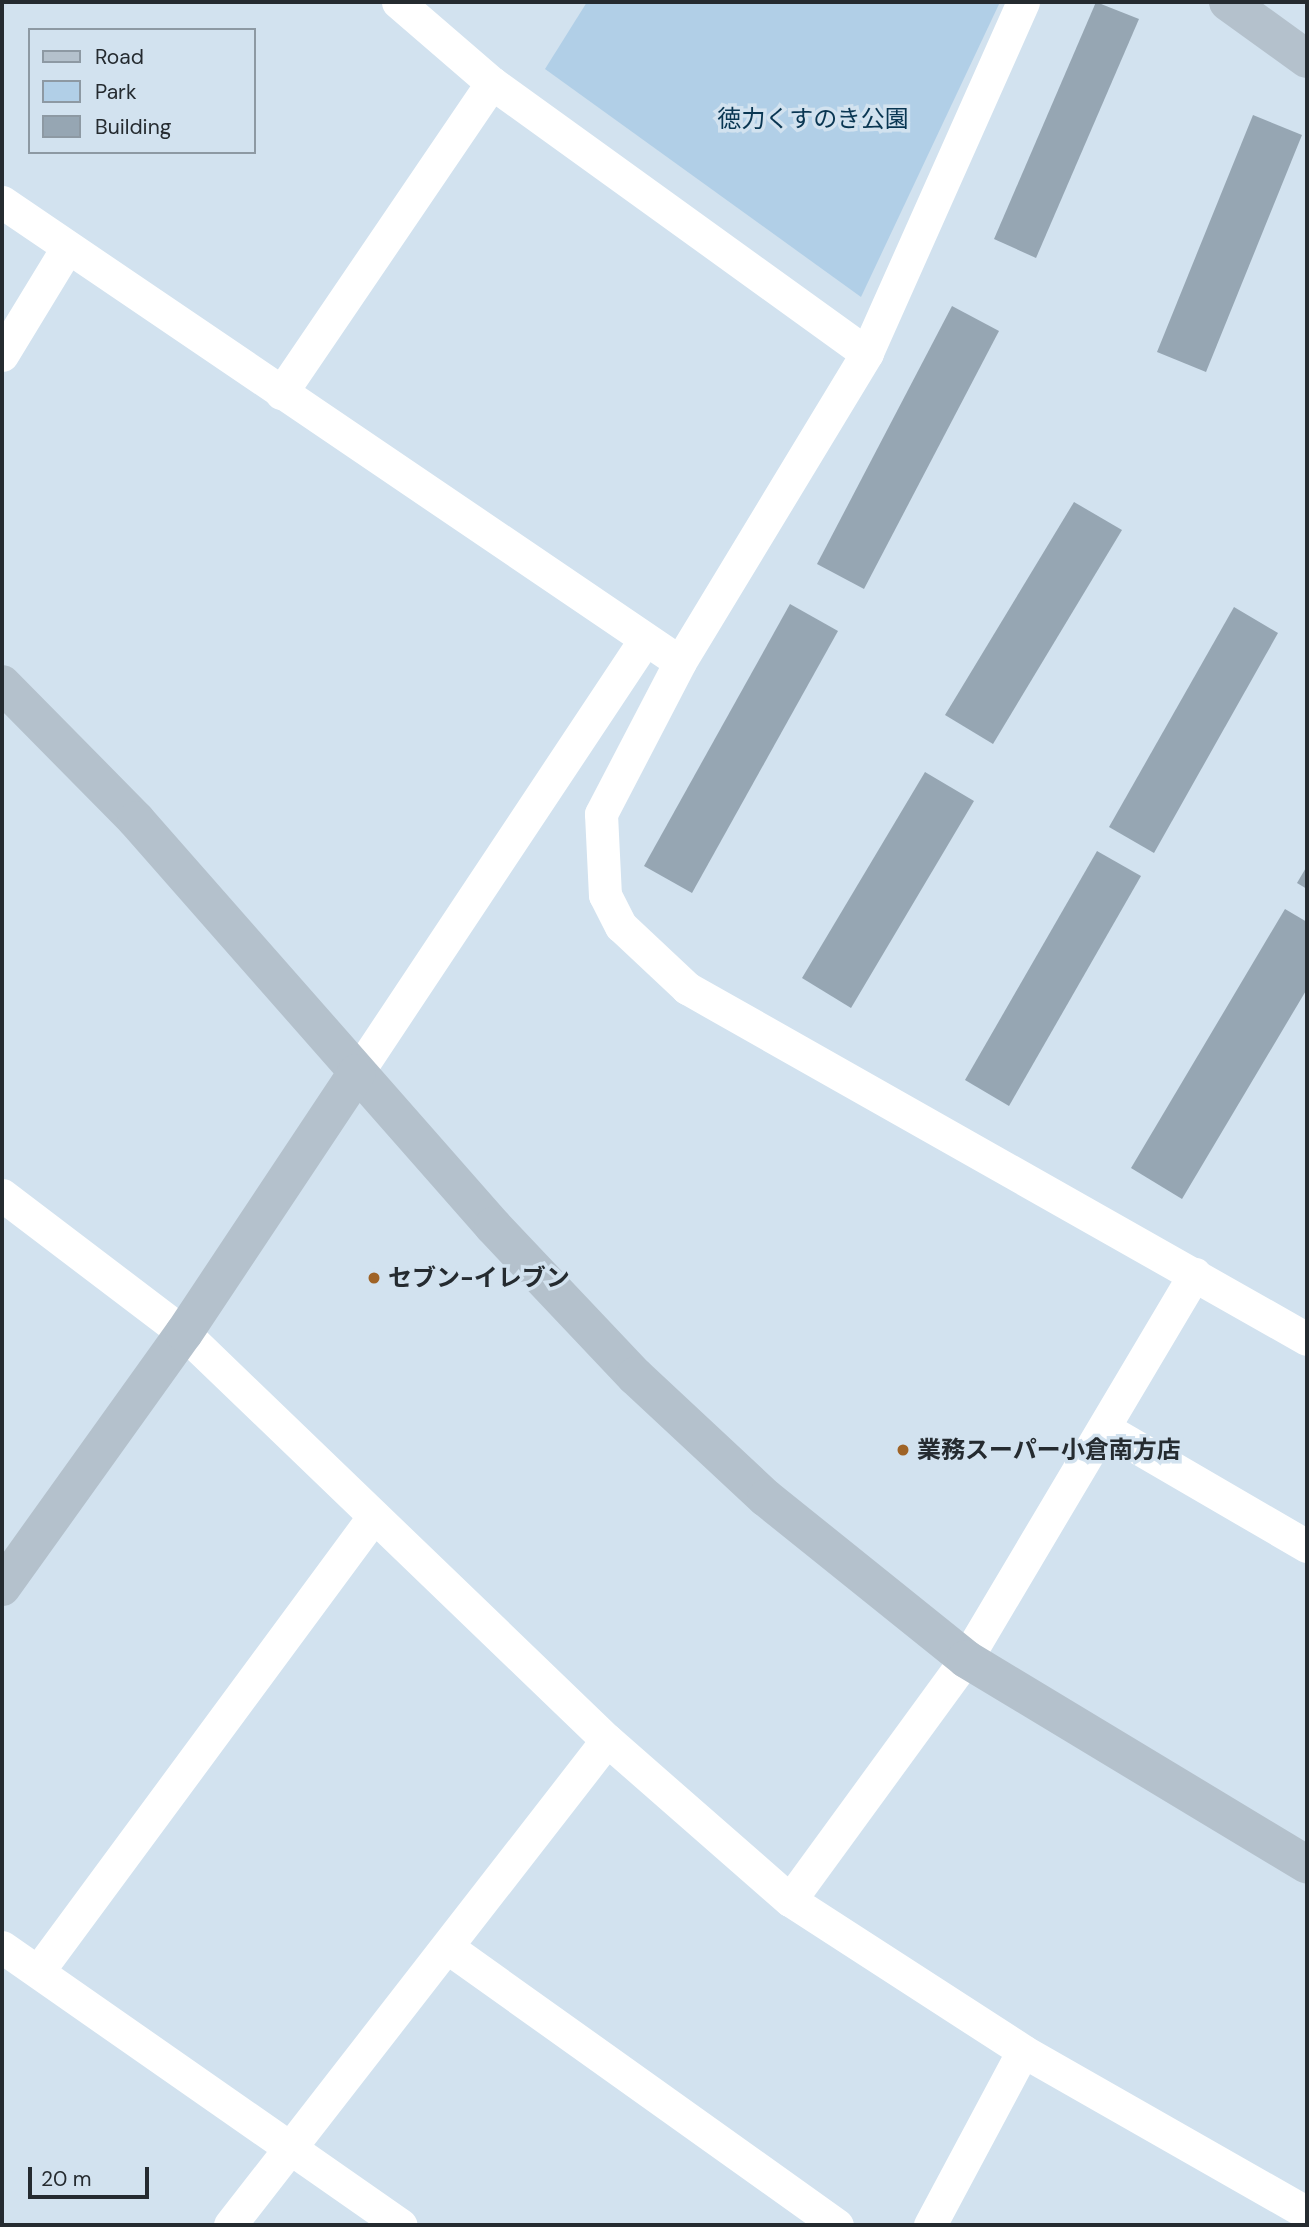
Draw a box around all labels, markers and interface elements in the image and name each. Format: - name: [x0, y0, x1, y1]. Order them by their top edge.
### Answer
- legend: [28, 28, 256, 154]
- text: Road: [95, 43, 144, 71]
- text: Park: [95, 78, 136, 106]
- park label: 徳力くすのき公園: [717, 105, 909, 133]
- text: Building: [95, 113, 171, 141]
- place label: セブン-イレブン: [388, 1264, 570, 1292]
- marker: セブン-イレブン: [366, 1270, 382, 1286]
- place label: 業務スーパー小倉南方店: [917, 1436, 1181, 1464]
- marker: 業務スーパー小倉南方店: [895, 1442, 911, 1458]
- scale bar: [32, 2154, 152, 2198]
- text: 20 m: [41, 2165, 92, 2193]

